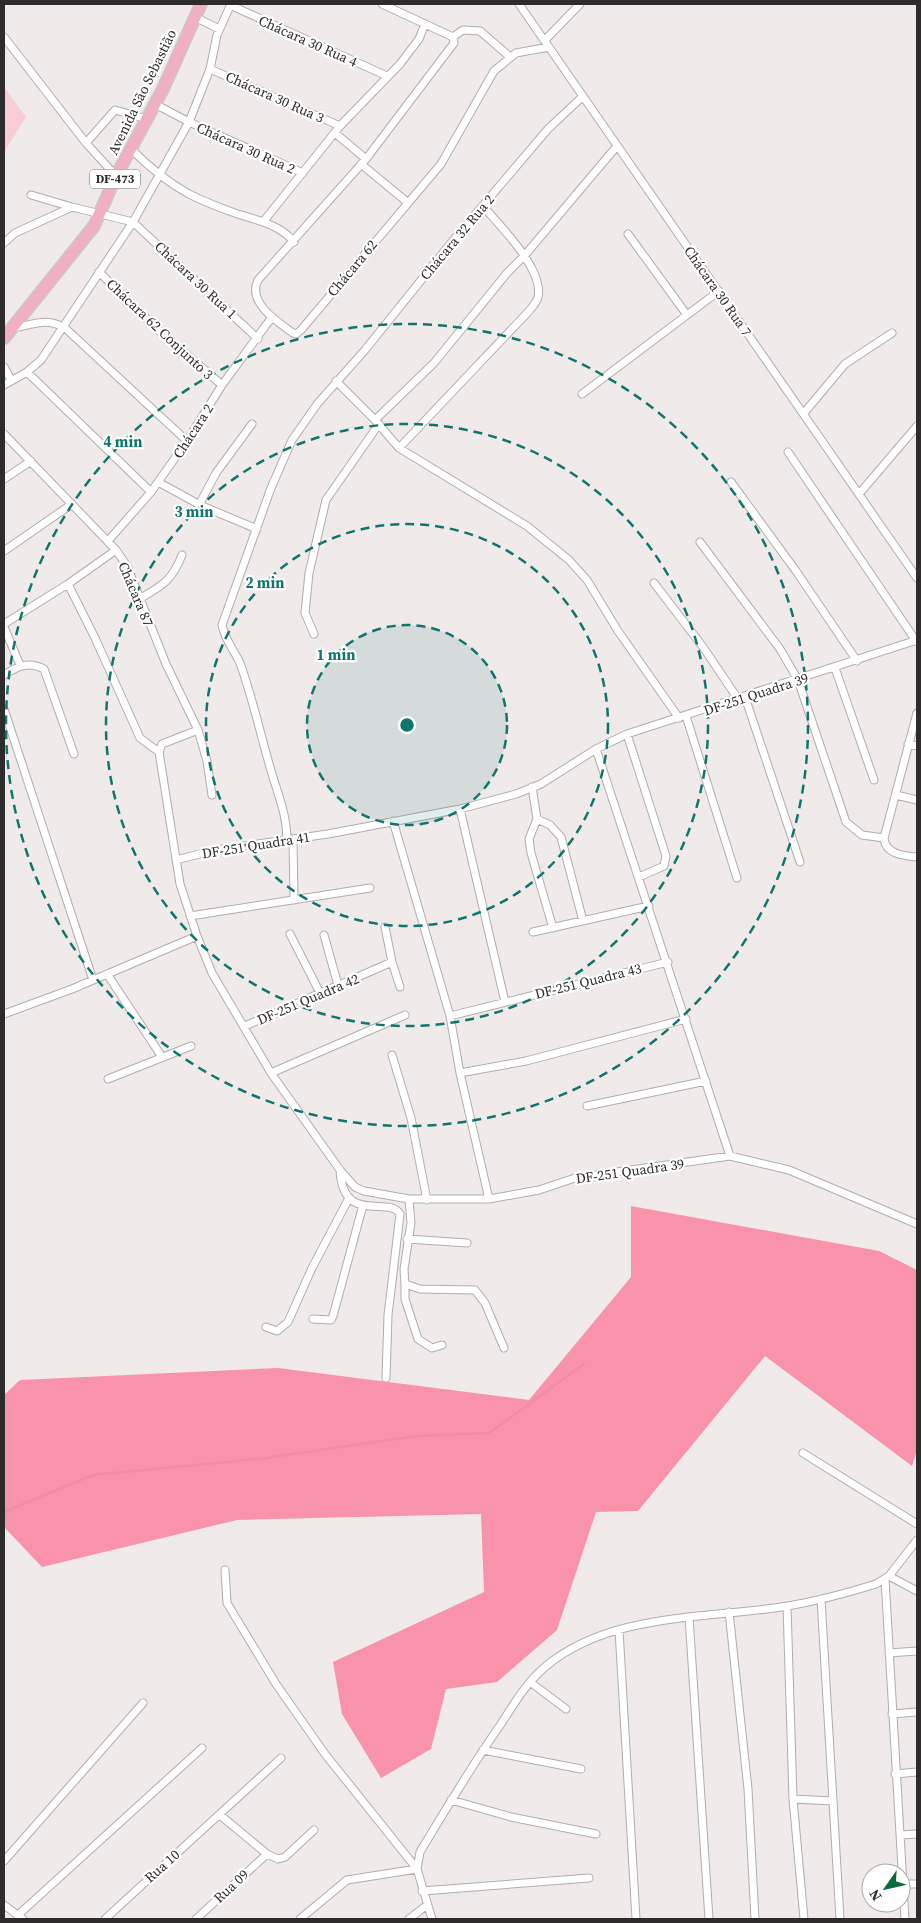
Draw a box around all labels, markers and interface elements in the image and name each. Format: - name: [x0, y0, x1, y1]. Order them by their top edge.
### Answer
- street label: Chácara 30 Rua 4: [255, 10, 361, 72]
- street label: Avenida São Sebastião: [103, 26, 181, 158]
- street label: Chácara 30 Rua 3: [222, 66, 328, 128]
- street label: Chácara 30 Rua 2: [193, 117, 299, 179]
- road number: DF-473: [90, 170, 140, 188]
- street label: Chácara 32 Rua 2: [415, 190, 499, 284]
- street label: Chácara 62: [322, 235, 382, 301]
- street label: Chácara 30 Rua 1: [150, 236, 242, 324]
- street label: Chácara 30 Rua 7: [679, 242, 757, 340]
- street label: Chácara 62 Conjunto 3: [102, 274, 218, 384]
- street label: Chácara 2: [168, 400, 218, 462]
- text: 4 min: [104, 431, 142, 452]
- text: 3 min: [175, 501, 213, 522]
- street label: Chácara 87: [113, 559, 159, 629]
- text: 2 min: [246, 572, 284, 593]
- text: 1 min: [317, 644, 355, 665]
- street label: DF-251 Quadra 39: [701, 668, 811, 720]
- centre of rings: [398, 716, 416, 734]
- street label: DF-251 Quadra 41: [200, 827, 312, 863]
- street label: DF-251 Quadra 43: [533, 958, 643, 1004]
- street label: DF-251 Quadra 42: [254, 968, 362, 1030]
- street label: DF-251 Quadra 39: [575, 1153, 685, 1189]
- street label: Rua 10: [140, 1845, 184, 1887]
- north arrow: [861, 1863, 911, 1913]
- street label: Rua 09: [209, 1865, 253, 1907]
- text: N: [864, 1885, 886, 1905]

